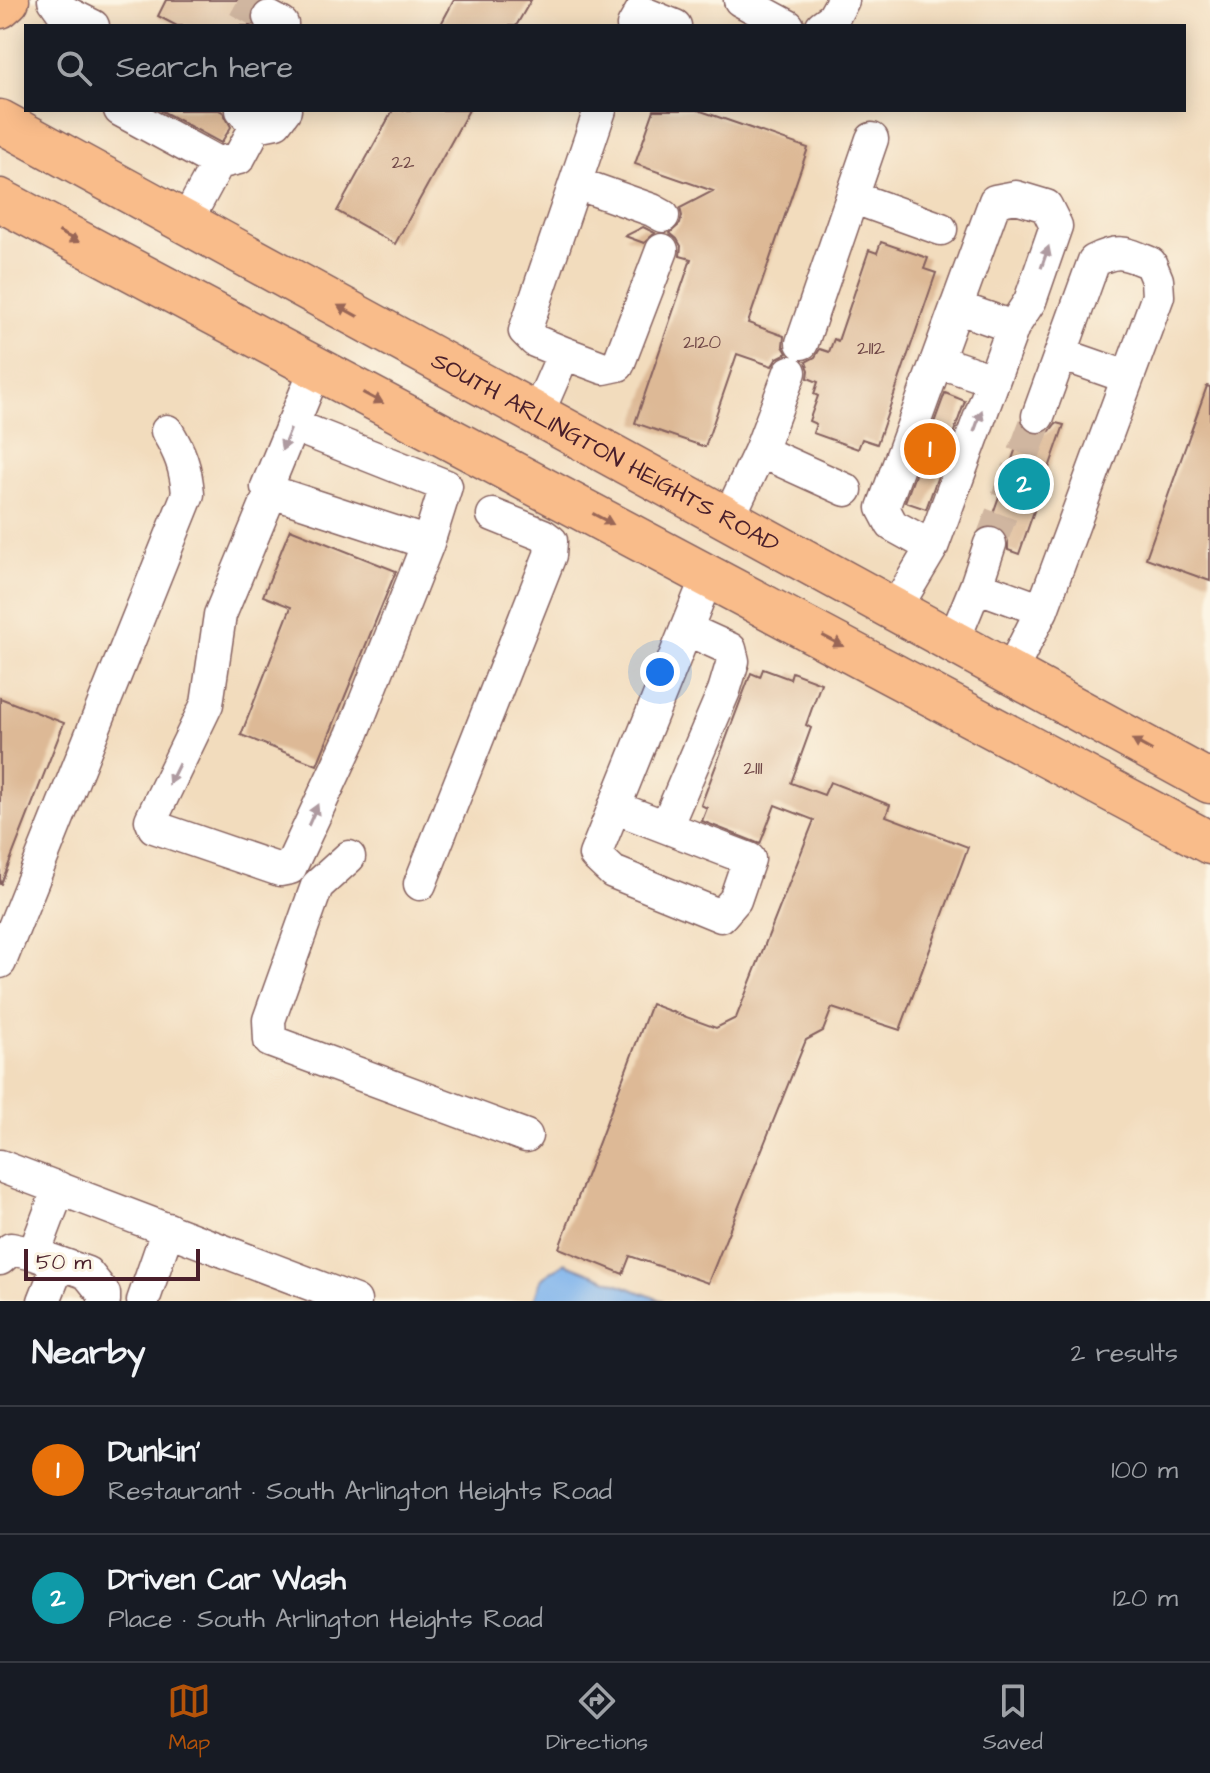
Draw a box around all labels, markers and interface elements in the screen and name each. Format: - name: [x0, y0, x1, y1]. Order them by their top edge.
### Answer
- search box: [24, 24, 1186, 112]
- icon: search: [52, 46, 96, 90]
- text: Search here: [116, 47, 293, 89]
- house number: 22: [392, 148, 415, 176]
- one-way arrow: [57, 230, 80, 243]
- one-way arrow: [1040, 244, 1052, 268]
- one-way arrow: [337, 304, 359, 318]
- house number: 2120: [683, 328, 721, 356]
- house number: 2112: [857, 334, 886, 362]
- street label: SOUTH ARLINGTON HEIGHTS ROAD: [425, 344, 785, 562]
- one-way arrow: [361, 391, 384, 404]
- one-way arrow: [972, 409, 985, 433]
- pin: 1: [904, 419, 956, 479]
- one-way arrow: [279, 428, 292, 452]
- pin: 2: [998, 454, 1050, 514]
- one-way arrow: [591, 513, 614, 526]
- one-way arrow: [821, 634, 844, 647]
- your location: [640, 652, 680, 692]
- one-way arrow: [1130, 738, 1153, 751]
- house number: 2111: [743, 754, 763, 782]
- one-way arrow: [167, 763, 180, 786]
- one-way arrow: [306, 803, 320, 826]
- scale bar: [24, 1245, 200, 1281]
- text: 50 m: [36, 1247, 91, 1278]
- text: Nearby: [32, 1329, 146, 1377]
- text: 2 results: [1070, 1335, 1178, 1371]
- text: Dunkin': [108, 1431, 201, 1473]
- text: 1: [56, 1452, 60, 1488]
- text: 100 m: [1111, 1452, 1178, 1488]
- text: Restaurant · South Arlington Heights Road: [108, 1473, 612, 1509]
- text: Driven Car Wash: [108, 1559, 346, 1601]
- text: 2: [51, 1580, 65, 1616]
- text: 120 m: [1113, 1580, 1178, 1616]
- text: Place · South Arlington Heights Road: [108, 1601, 543, 1637]
- tab: Map: [167, 1679, 211, 1758]
- tab: Directions: [546, 1679, 648, 1758]
- tab: Saved: [983, 1679, 1043, 1758]

